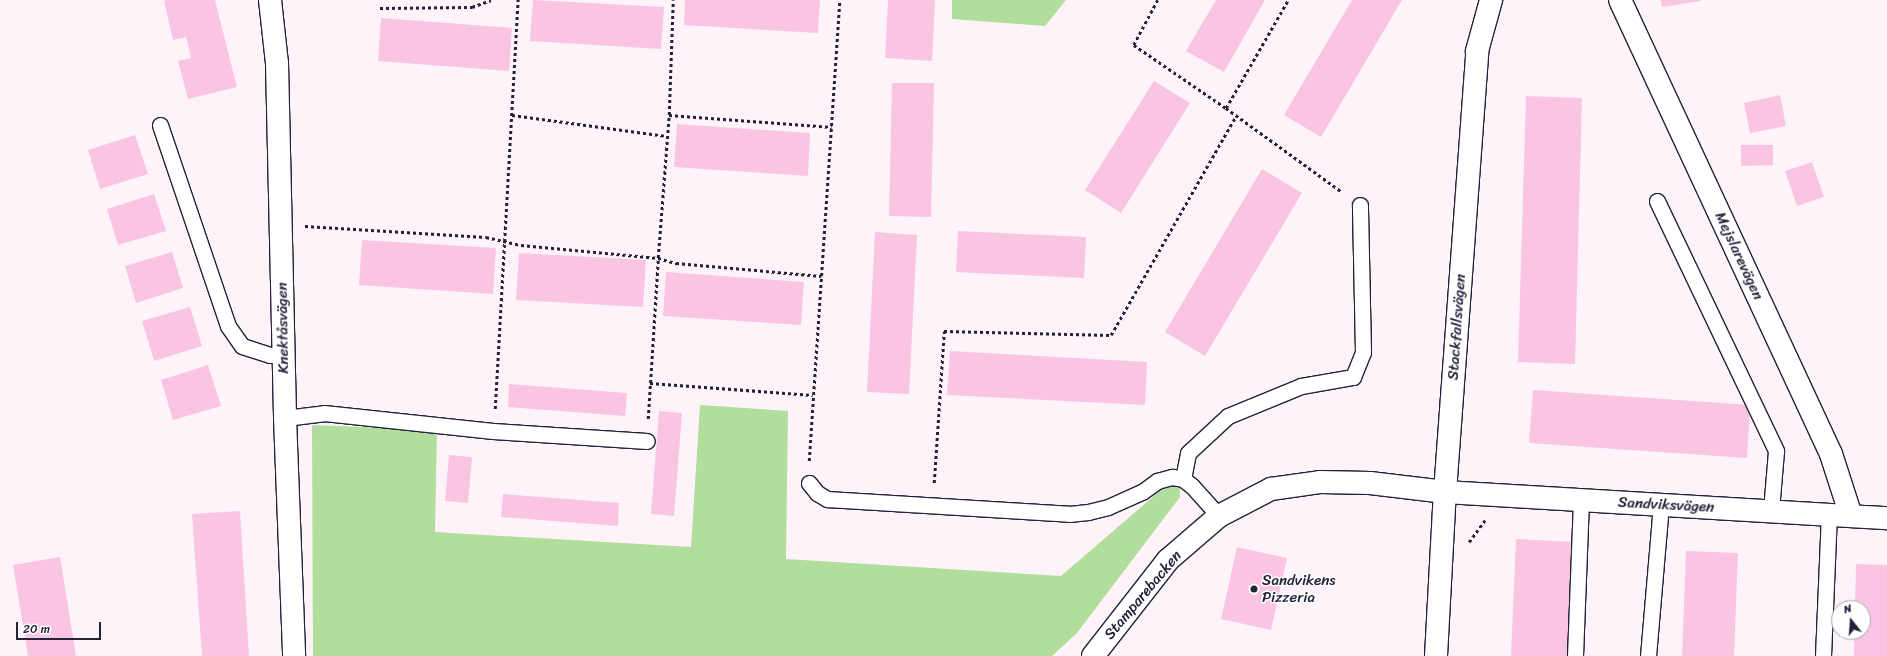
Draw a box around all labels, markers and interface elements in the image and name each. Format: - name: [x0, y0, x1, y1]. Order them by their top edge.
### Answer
- street label: Mejslarevägen: [1711, 209, 1767, 303]
- street label: Stackfallsvägen: [1444, 273, 1470, 381]
- street label: Knektåsvägen: [273, 282, 293, 374]
- street label: Sandviksvägen: [1617, 493, 1715, 517]
- street label: Stamparebacken: [1101, 547, 1185, 643]
- place label: Sandvikens Pizzeria: [1262, 571, 1335, 606]
- marker: Sandvikens Pizzeria: [1249, 584, 1259, 594]
- text: N: [1841, 599, 1854, 619]
- north arrow: [1831, 600, 1871, 640]
- scale bar: [18, 614, 103, 640]
- text: 20 m: [23, 618, 50, 640]

